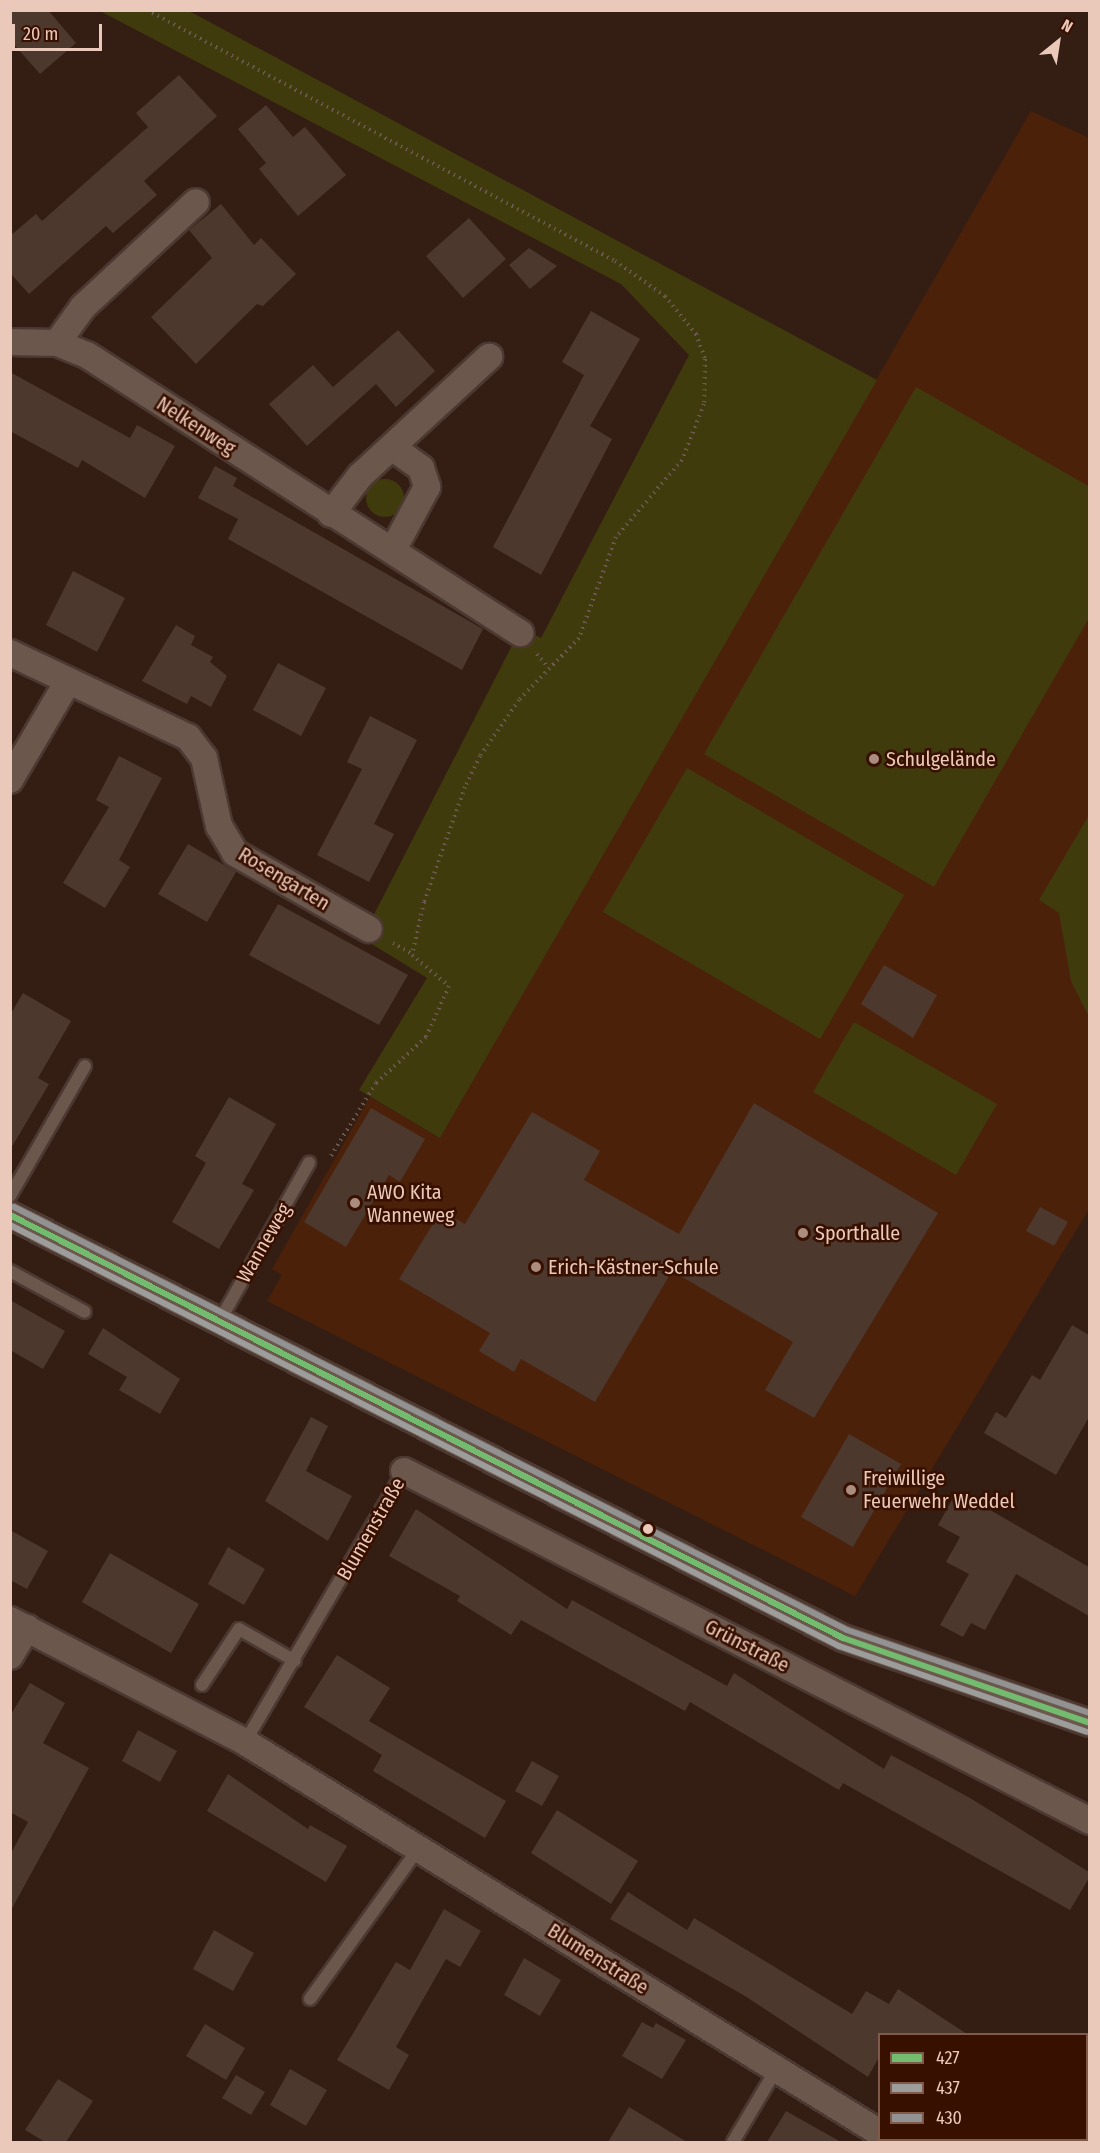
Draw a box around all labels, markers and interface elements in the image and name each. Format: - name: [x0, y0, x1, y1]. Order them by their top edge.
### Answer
- scale bar: [15, 12, 105, 50]
- north arrow: [1028, 12, 1088, 72]
- text: N: [1058, 15, 1076, 37]
- text: 20 m: [23, 23, 58, 45]
- street label: Nelkenweg: [152, 392, 240, 460]
- place label: Schulgelände: [886, 747, 996, 771]
- marker: Schulgelände: [867, 752, 881, 766]
- street label: Rosengarten: [234, 842, 334, 916]
- place label: AWO Kita Wanneweg: [367, 1180, 455, 1227]
- marker: AWO Kita Wanneweg: [348, 1196, 362, 1210]
- street label: Wanneweg: [232, 1199, 296, 1287]
- place label: Sporthalle: [815, 1221, 900, 1245]
- marker: Sporthalle: [796, 1226, 810, 1240]
- place label: Erich-Kästner-Schule: [548, 1255, 719, 1279]
- marker: Erich-Kästner-Schule: [529, 1260, 543, 1274]
- place label: Freiwillige Feuerwehr Weddel: [863, 1466, 1015, 1513]
- street label: Blumenstraße: [332, 1474, 410, 1584]
- marker: Freiwillige Feuerwehr Weddel: [844, 1483, 858, 1497]
- unlabelled marker: [642, 1523, 654, 1535]
- street label: Grünstraße: [701, 1615, 793, 1677]
- street label: Blumenstraße: [543, 1919, 653, 1999]
- legend: [878, 2033, 1088, 2141]
- text: 427: [936, 2047, 960, 2069]
- text: 437: [936, 2077, 960, 2099]
- text: 430: [936, 2107, 962, 2129]

